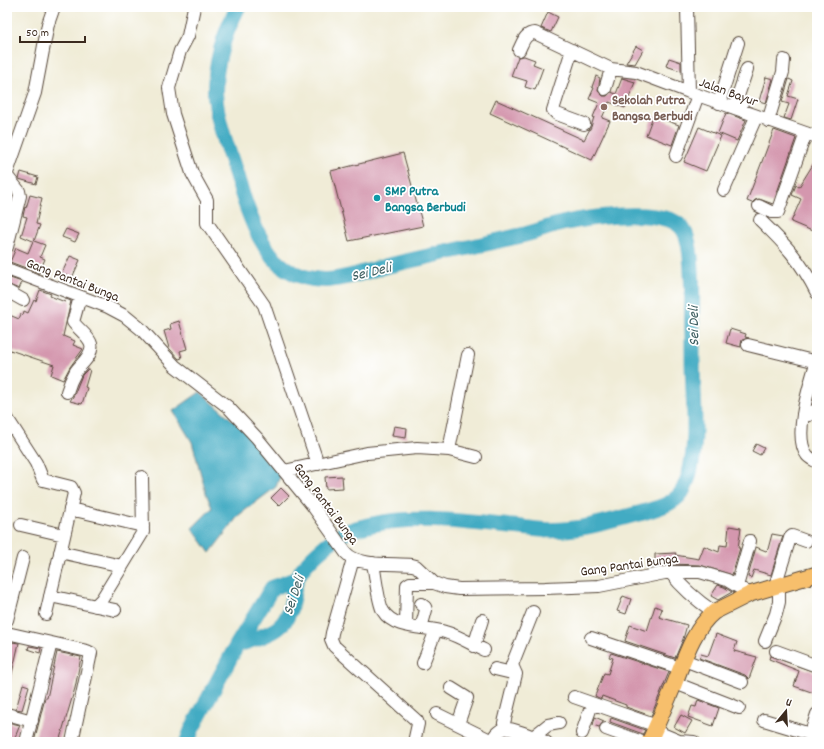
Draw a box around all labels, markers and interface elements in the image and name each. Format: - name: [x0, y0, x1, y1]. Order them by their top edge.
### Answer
- scale bar: [20, 18, 85, 44]
- text: 50 m: [26, 25, 49, 42]
- street label: Jalan Bayur: [696, 73, 761, 113]
- place label: Sekolah Putra Bangsa Berbudi: [612, 91, 693, 127]
- marker: Sekolah Putra Bangsa Berbudi: [599, 102, 609, 112]
- place label: SMP Putra Bangsa Berbudi: [385, 182, 466, 218]
- marker: SMP Putra Bangsa Berbudi: [372, 193, 382, 203]
- street label: Gang Pantai Bunga: [23, 254, 122, 308]
- water label: Sei Deli: [349, 257, 396, 288]
- water label: Sei Deli: [684, 304, 706, 346]
- street label: Gang Pantai Bunga: [288, 459, 363, 550]
- street label: Gang Pantai Bunga: [579, 549, 680, 583]
- water label: Sei Deli: [278, 571, 312, 618]
- north arrow: [766, 691, 806, 731]
- text: U: [783, 695, 793, 712]

